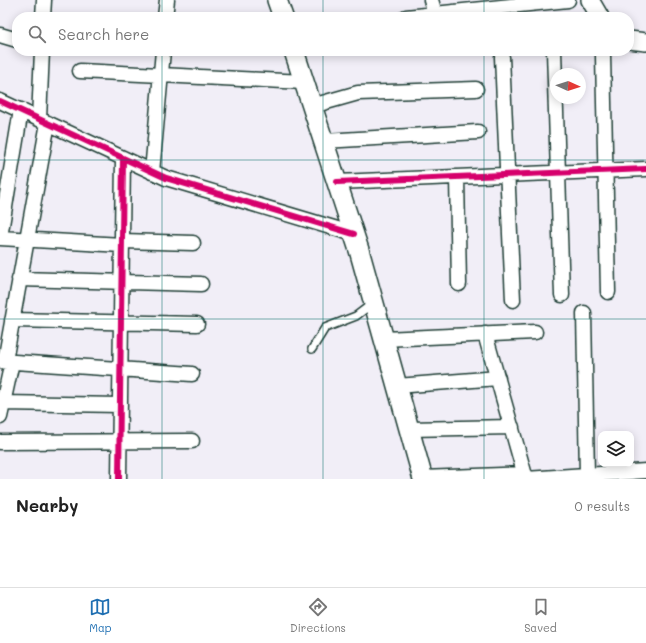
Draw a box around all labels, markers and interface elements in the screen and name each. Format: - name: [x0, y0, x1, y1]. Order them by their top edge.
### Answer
- search box: [12, 12, 634, 56]
- icon: search: [26, 23, 48, 45]
- text: Search here: [58, 24, 149, 44]
- north arrow: [550, 68, 586, 104]
- map controls: [598, 431, 634, 467]
- button: layers: [598, 431, 634, 467]
- text: Nearby: [16, 494, 78, 516]
- text: 0 results: [575, 497, 630, 514]
- tab: Map: [89, 596, 112, 635]
- tab: Directions: [290, 596, 346, 635]
- tab: Saved: [524, 596, 557, 635]

